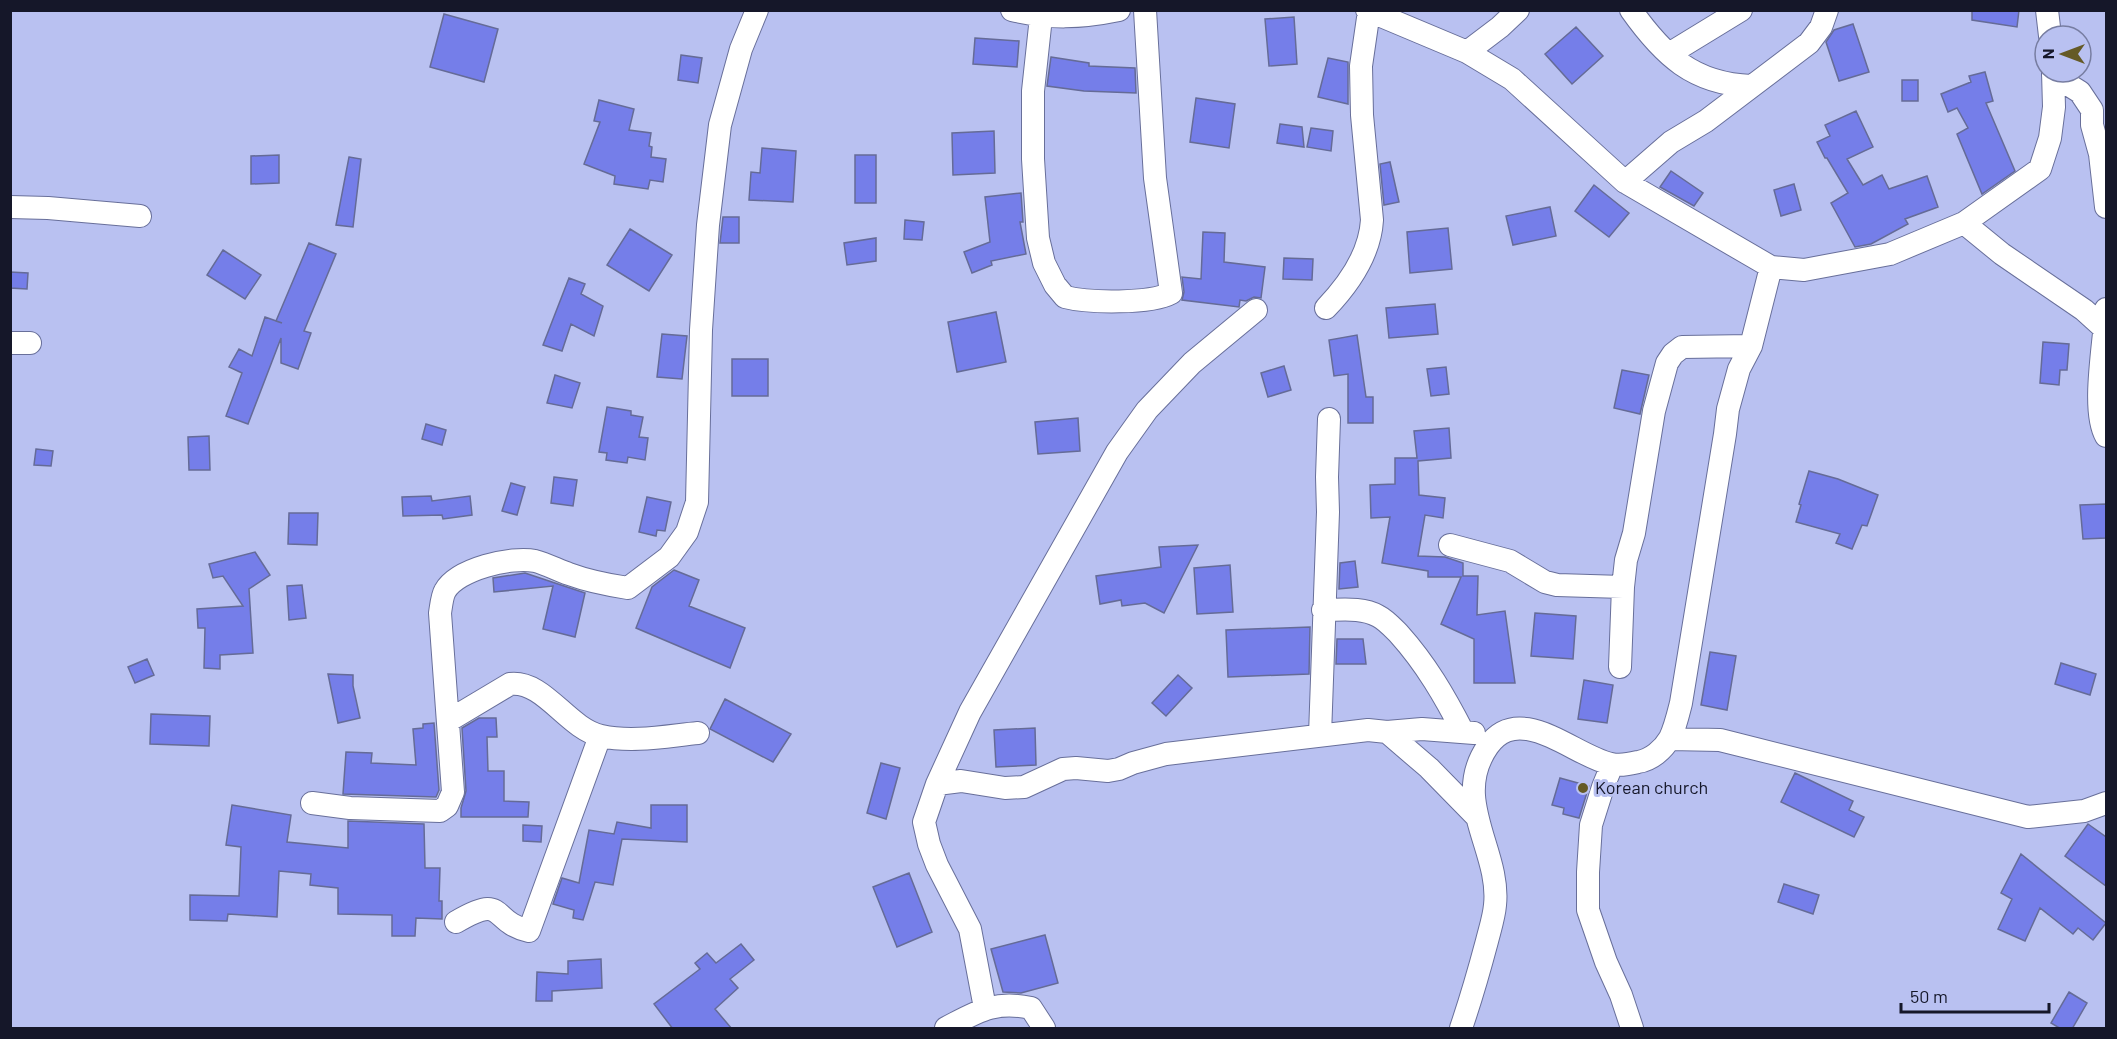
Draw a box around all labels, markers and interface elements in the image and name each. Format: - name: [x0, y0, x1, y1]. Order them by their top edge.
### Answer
- north arrow: [2033, 24, 2093, 84]
- text: N: [2038, 49, 2057, 59]
- place label: Korean church: [1595, 776, 1708, 798]
- marker: Korean church: [1576, 781, 1590, 795]
- scale bar: [1901, 976, 2050, 1014]
- text: 50 m: [1910, 985, 1948, 1007]

